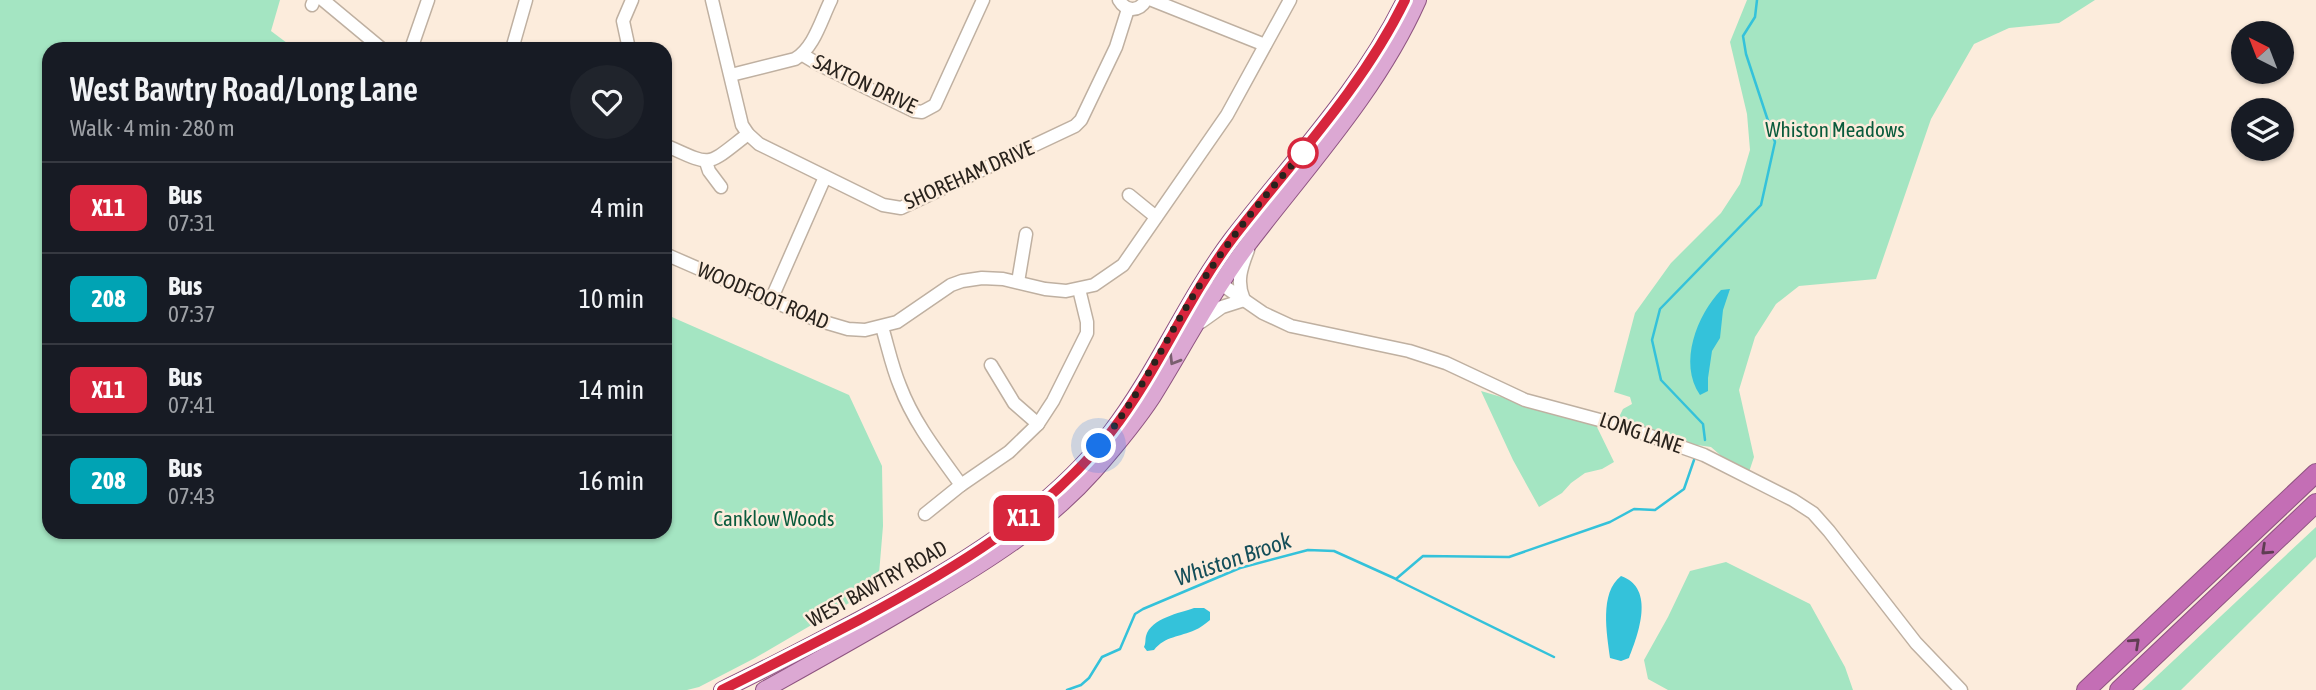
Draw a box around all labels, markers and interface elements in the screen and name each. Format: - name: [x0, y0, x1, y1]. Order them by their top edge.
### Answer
- north arrow: [2231, 21, 2294, 84]
- map controls: [2231, 21, 2294, 161]
- street label: SAXTON DRIVE: [810, 49, 921, 118]
- button: heart: [570, 65, 644, 139]
- text: West Bawtry Road/Long Lane: [70, 70, 418, 108]
- button: layers: [2231, 98, 2294, 161]
- text: Walk · 4 min · 280 m: [70, 115, 234, 141]
- park label: Whiston Meadows: [1765, 117, 1905, 141]
- street label: SHOREHAM DRIVE: [900, 135, 1037, 213]
- unlabelled marker: [1288, 138, 1318, 168]
- text: Bus: [168, 180, 202, 210]
- text: 4 min: [591, 193, 644, 223]
- text: X11: [92, 194, 125, 221]
- text: 07:31: [168, 210, 215, 236]
- street label: WOODFOOT ROAD: [694, 257, 833, 334]
- text: Bus: [168, 271, 202, 301]
- text: 10 min: [579, 284, 644, 314]
- text: 208: [92, 285, 125, 312]
- text: 07:37: [168, 301, 215, 327]
- one-way arrow: [1170, 353, 1183, 366]
- text: Bus: [168, 362, 202, 392]
- text: 14 min: [579, 375, 644, 405]
- text: X11: [92, 376, 125, 403]
- text: 07:41: [168, 392, 215, 418]
- street label: LONG LANE: [1597, 407, 1686, 457]
- your location: [1081, 428, 1116, 463]
- text: Bus: [168, 453, 202, 483]
- text: 16 min: [579, 466, 644, 496]
- text: 208: [92, 467, 125, 494]
- text: 07:43: [168, 483, 215, 509]
- line badge: X11: [984, 495, 1064, 541]
- text: X11: [1007, 504, 1041, 531]
- park label: Canklow Woods: [714, 506, 834, 530]
- water label: Whiston Brook: [1171, 527, 1295, 591]
- street label: WEST BAWTRY ROAD: [802, 535, 951, 632]
- one-way arrow: [2261, 542, 2274, 555]
- one-way arrow: [2127, 639, 2140, 651]

